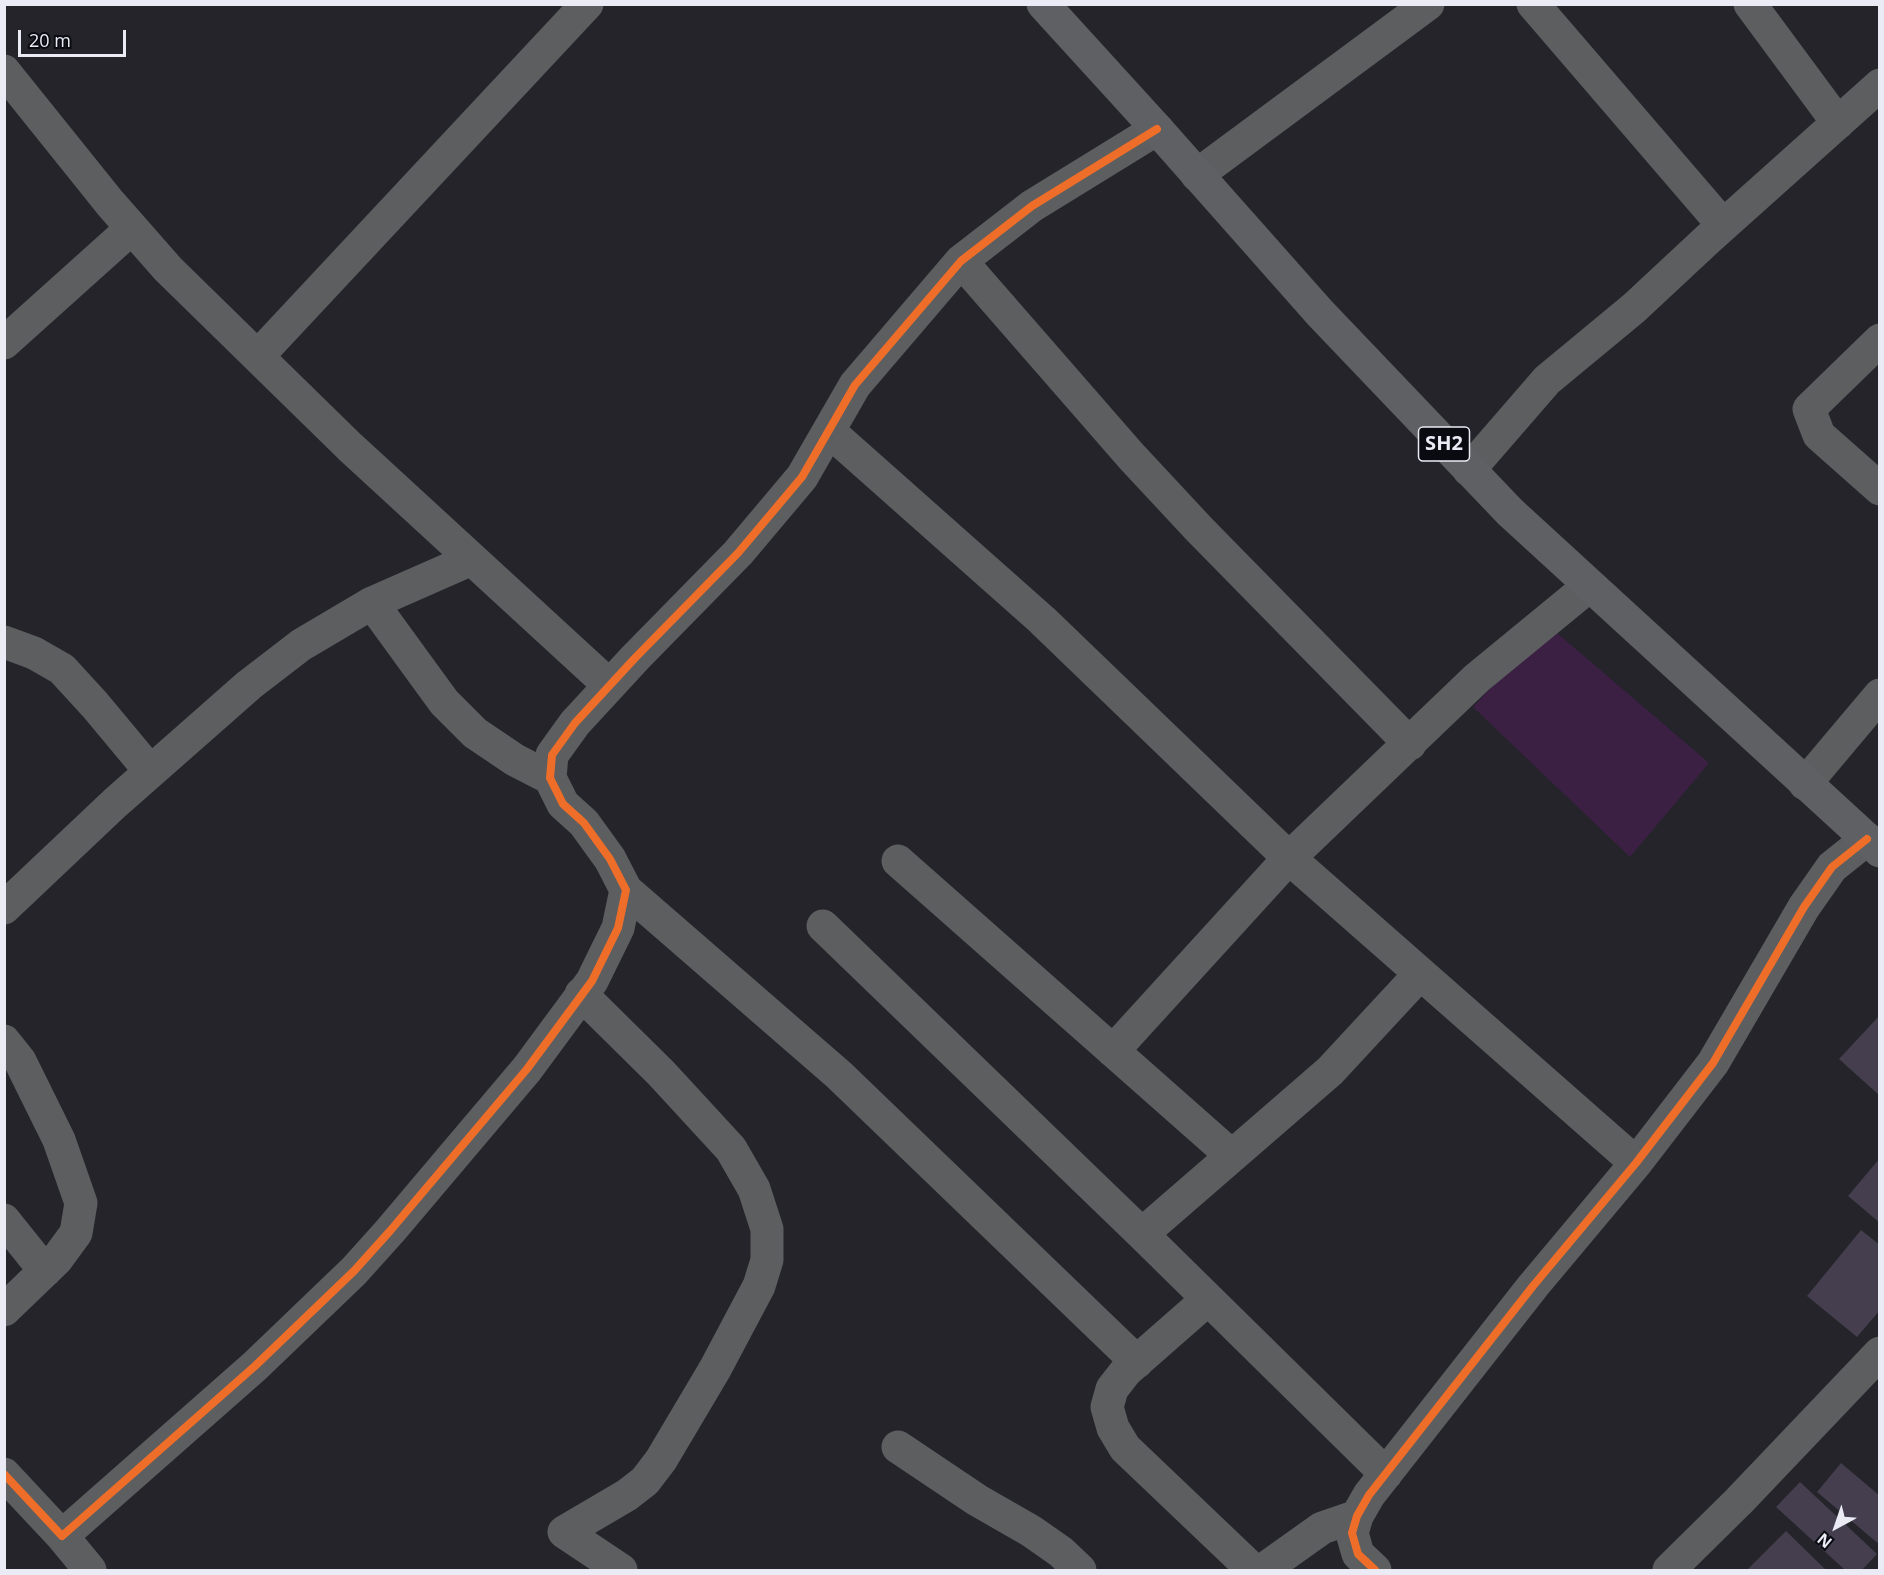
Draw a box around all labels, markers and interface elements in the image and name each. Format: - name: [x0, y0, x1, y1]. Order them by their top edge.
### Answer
- scale bar: [21, 18, 129, 56]
- text: 20 m: [29, 28, 71, 52]
- road number: SH2: [1418, 427, 1470, 461]
- north arrow: [1806, 1497, 1866, 1557]
- text: N: [1812, 1528, 1836, 1553]

